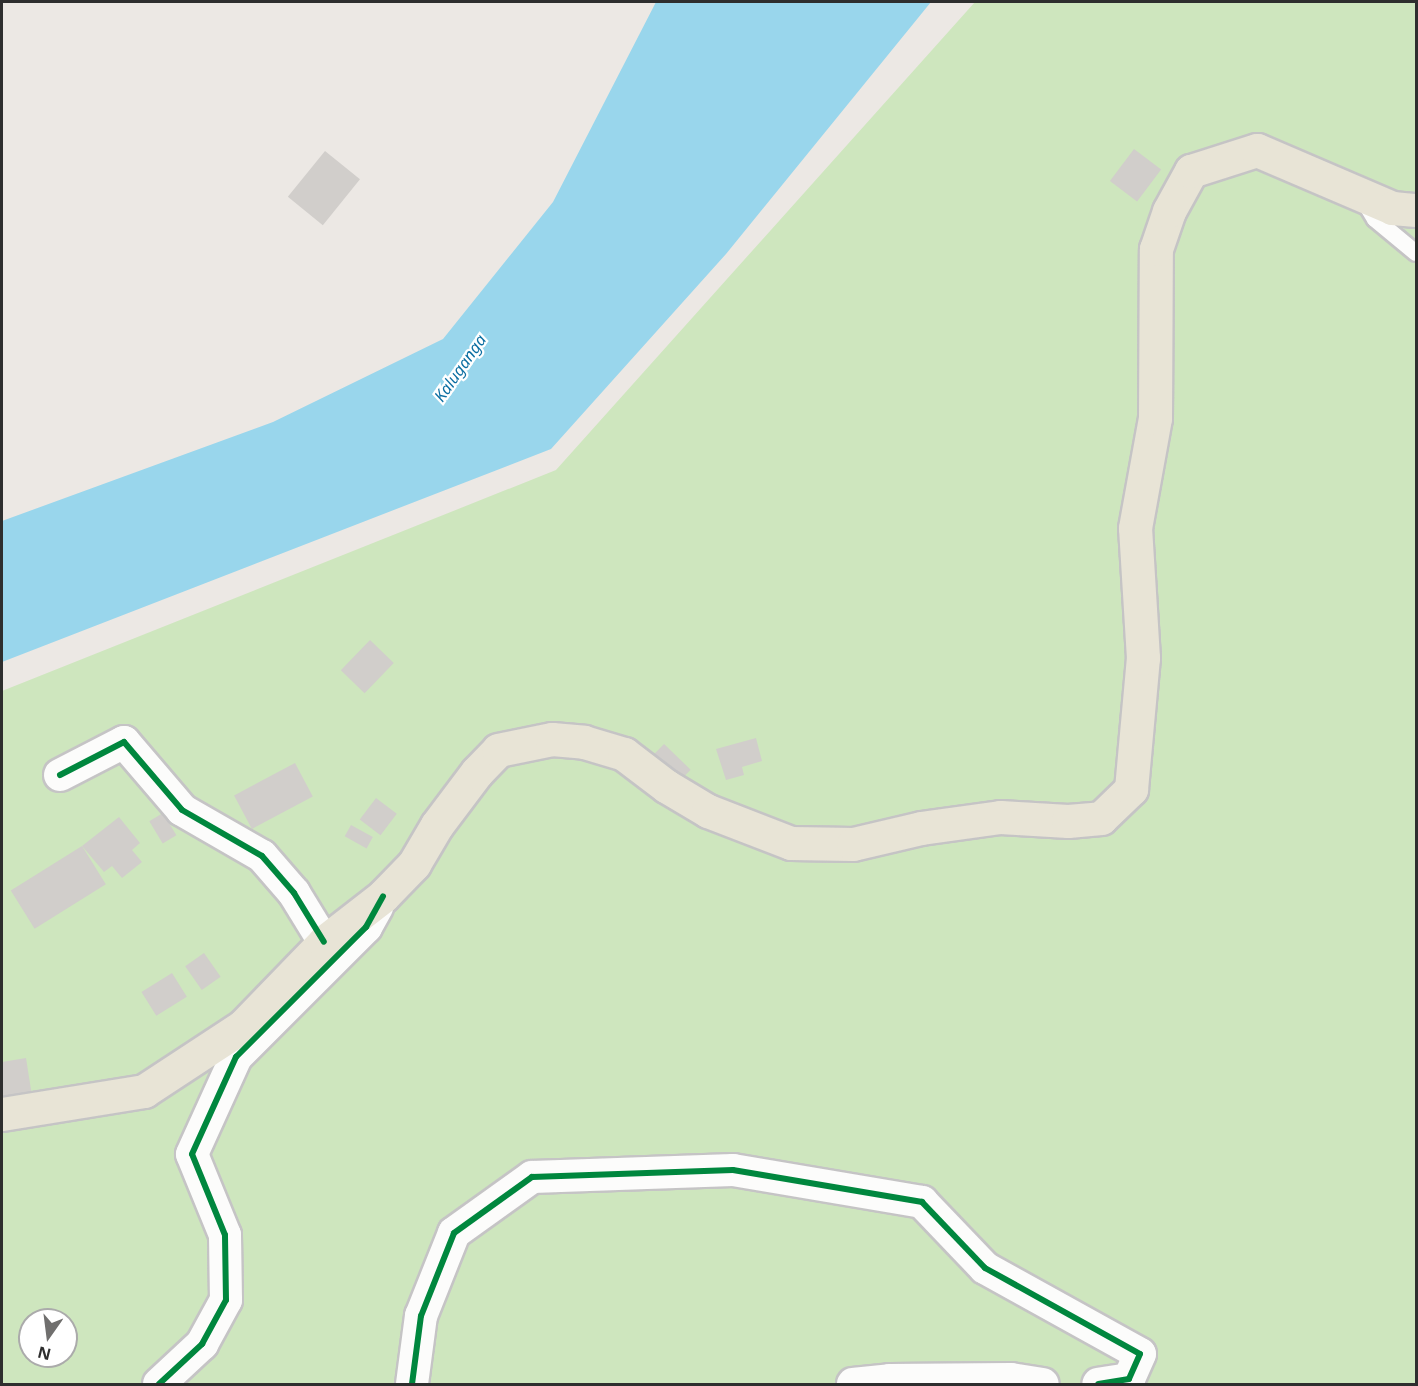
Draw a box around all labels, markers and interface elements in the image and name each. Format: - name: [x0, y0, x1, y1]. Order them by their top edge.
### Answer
- water label: Kaluganga: [430, 331, 490, 405]
- north arrow: [18, 1308, 78, 1368]
- text: N: [35, 1341, 53, 1366]

